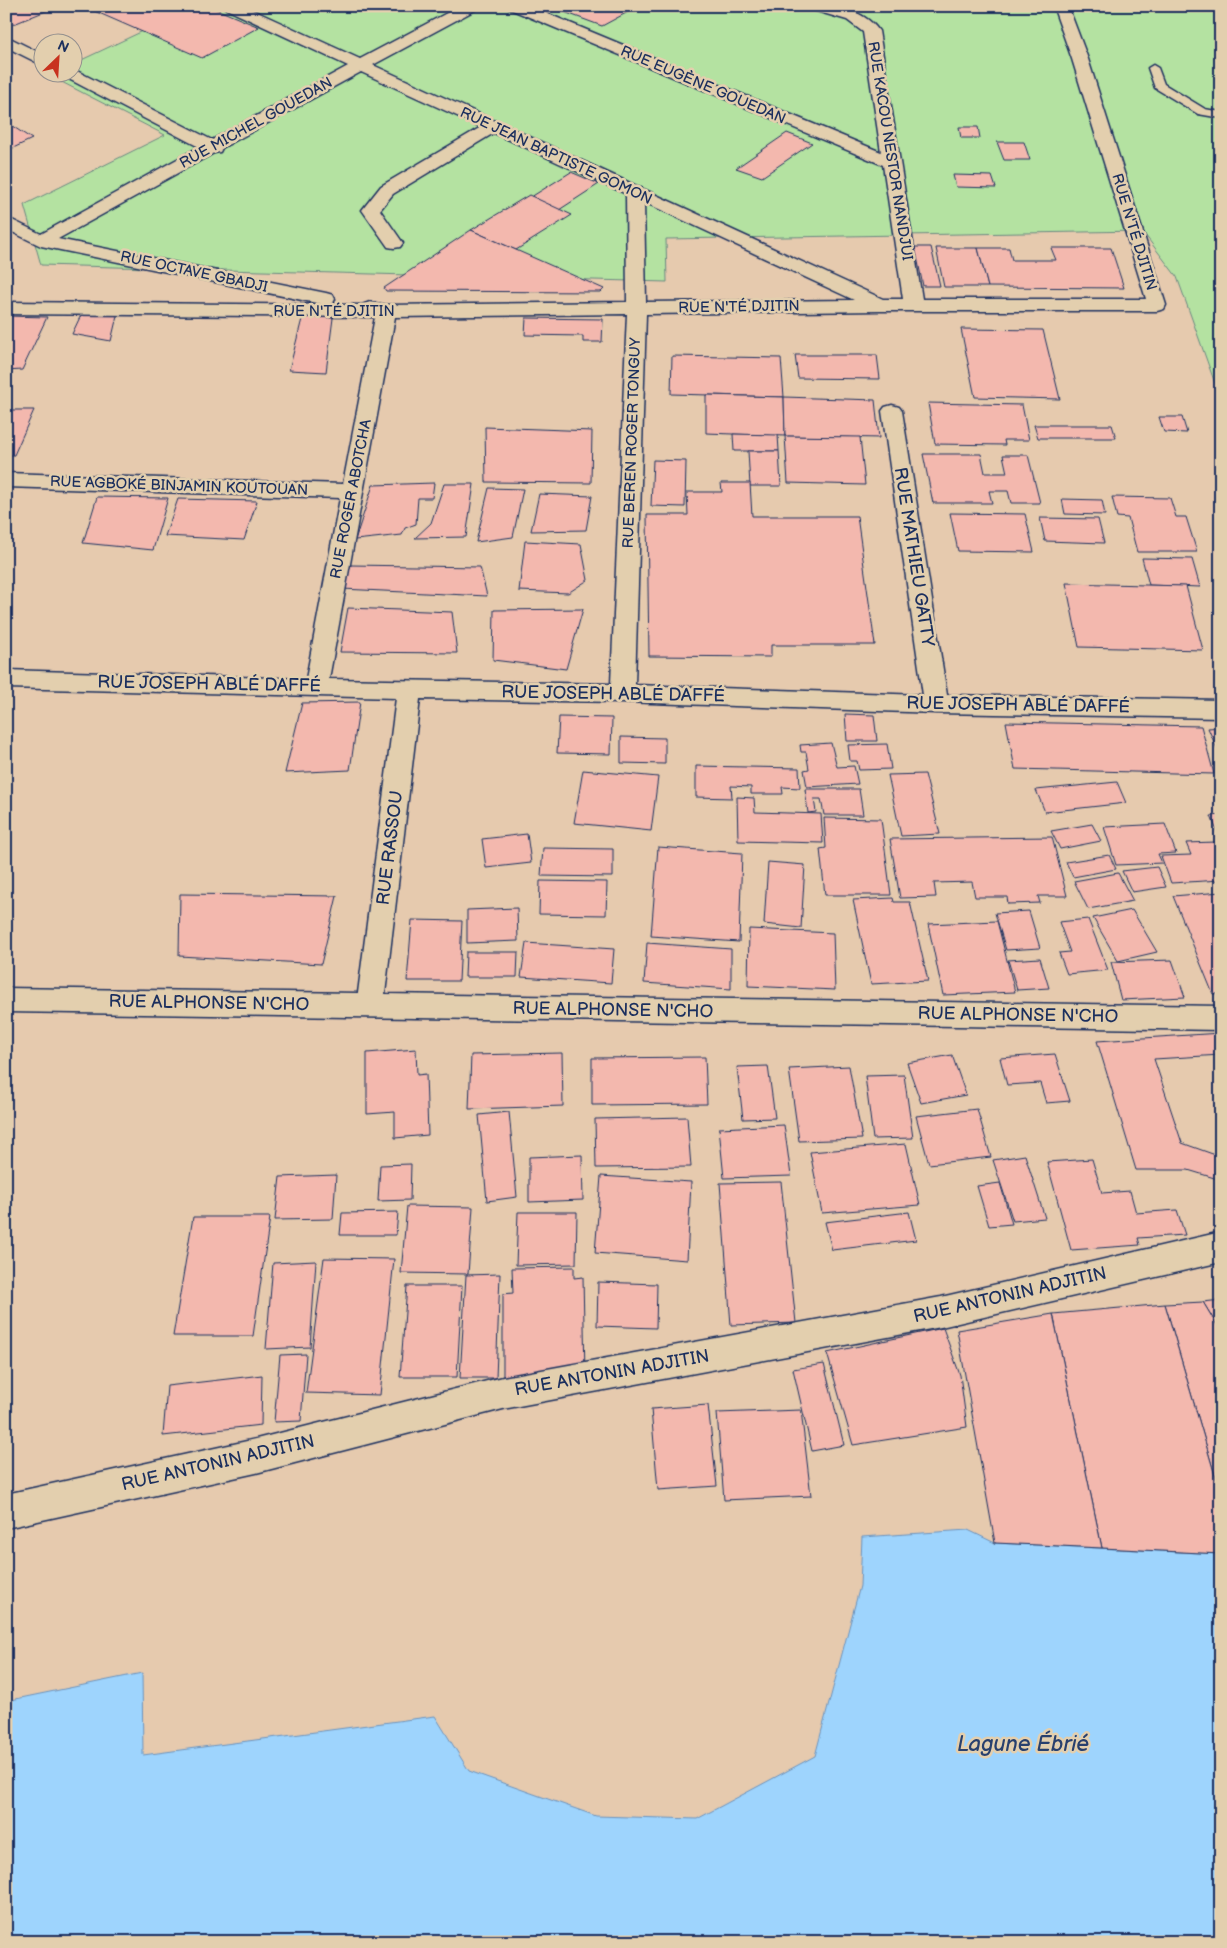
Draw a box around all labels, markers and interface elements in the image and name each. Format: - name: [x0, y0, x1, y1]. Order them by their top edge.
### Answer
- north arrow: [32, 32, 82, 82]
- text: N: [55, 37, 72, 57]
- street label: RUE KACOU NESTOR NANDJUI: [863, 40, 917, 262]
- street label: RUE EUGÈNE GOUEDAN: [617, 42, 789, 128]
- street label: RUE MICHEL GOUEDAN: [176, 73, 336, 173]
- street label: RUE JEAN BAPTISTE GOMON: [457, 103, 655, 209]
- street label: RUE N'TÉ DJITIN: [1107, 171, 1161, 293]
- street label: RUE OCTAVE GBADJI: [118, 247, 270, 297]
- street label: RUE N'TÉ DJITIN: [678, 296, 800, 318]
- street label: RUE N'TÉ DJITIN: [273, 302, 395, 321]
- street label: RUE BEREN ROGER TONGUY: [619, 337, 645, 549]
- street label: RUE ROGER ABOTCHA: [326, 417, 376, 581]
- street label: RUE MATHIEU GATTY: [889, 466, 939, 649]
- street label: RUE AGBOKÉ BINJAMIN KOUTOUAN: [50, 472, 308, 500]
- street label: RUE JOSEPH ABLÉ DAFFÉ: [97, 670, 321, 696]
- street label: RUE JOSEPH ABLÉ DAFFÉ: [501, 680, 725, 706]
- street label: RUE JOSEPH ABLÉ DAFFÉ: [906, 691, 1130, 717]
- street label: RUE RASSOU: [373, 790, 407, 906]
- street label: RUE ALPHONSE N'CHO: [109, 991, 309, 1015]
- street label: RUE ALPHONSE N'CHO: [513, 998, 713, 1022]
- street label: RUE ALPHONSE N'CHO: [918, 1003, 1118, 1027]
- street label: RUE ANTONIN ADJITIN: [911, 1263, 1109, 1327]
- street label: RUE ANTONIN ADJITIN: [513, 1346, 711, 1400]
- street label: RUE ANTONIN ADJITIN: [119, 1431, 317, 1495]
- water label: Lagune Ébrié: [957, 1730, 1089, 1758]

